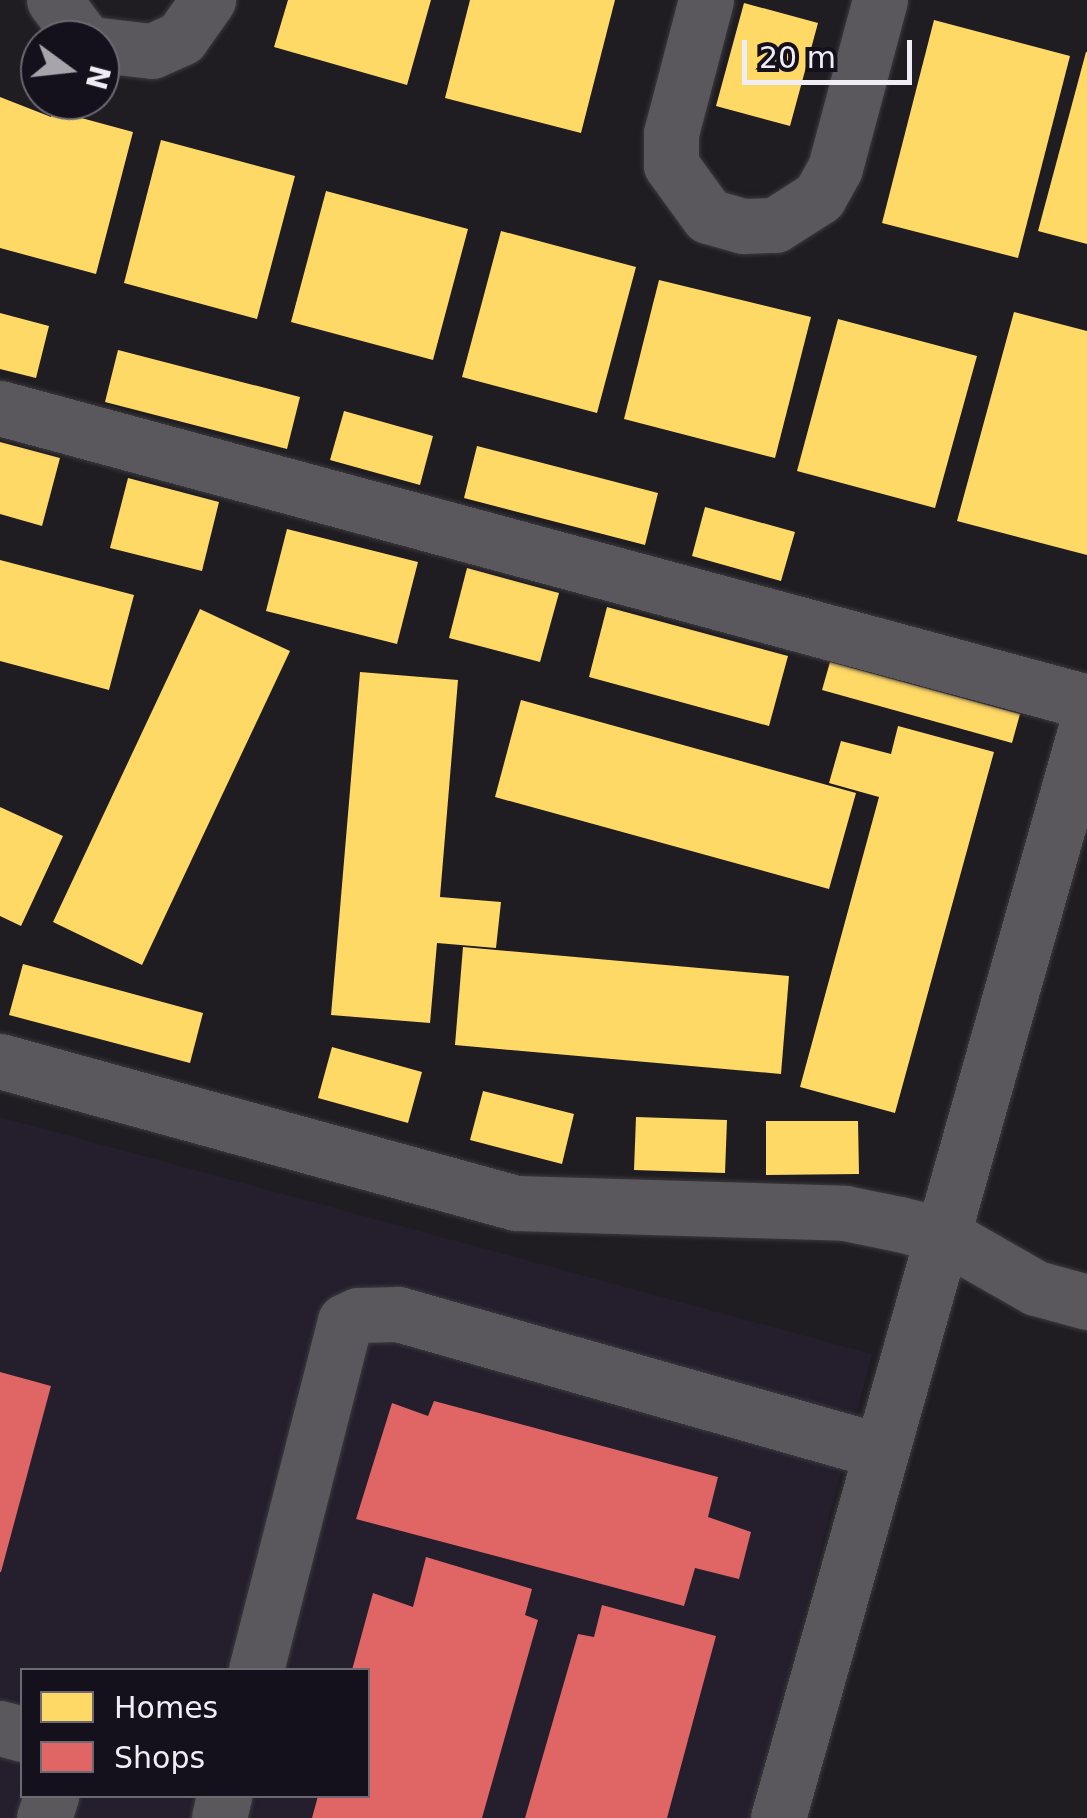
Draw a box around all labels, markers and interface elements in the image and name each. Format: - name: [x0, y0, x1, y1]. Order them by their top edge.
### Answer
- north arrow: [20, 20, 120, 120]
- scale bar: [747, 20, 917, 82]
- text: 20 m: [759, 40, 836, 75]
- text: N: [79, 62, 116, 93]
- legend: [20, 1668, 370, 1798]
- text: Homes: [114, 1690, 218, 1725]
- text: Shops: [114, 1740, 205, 1775]

